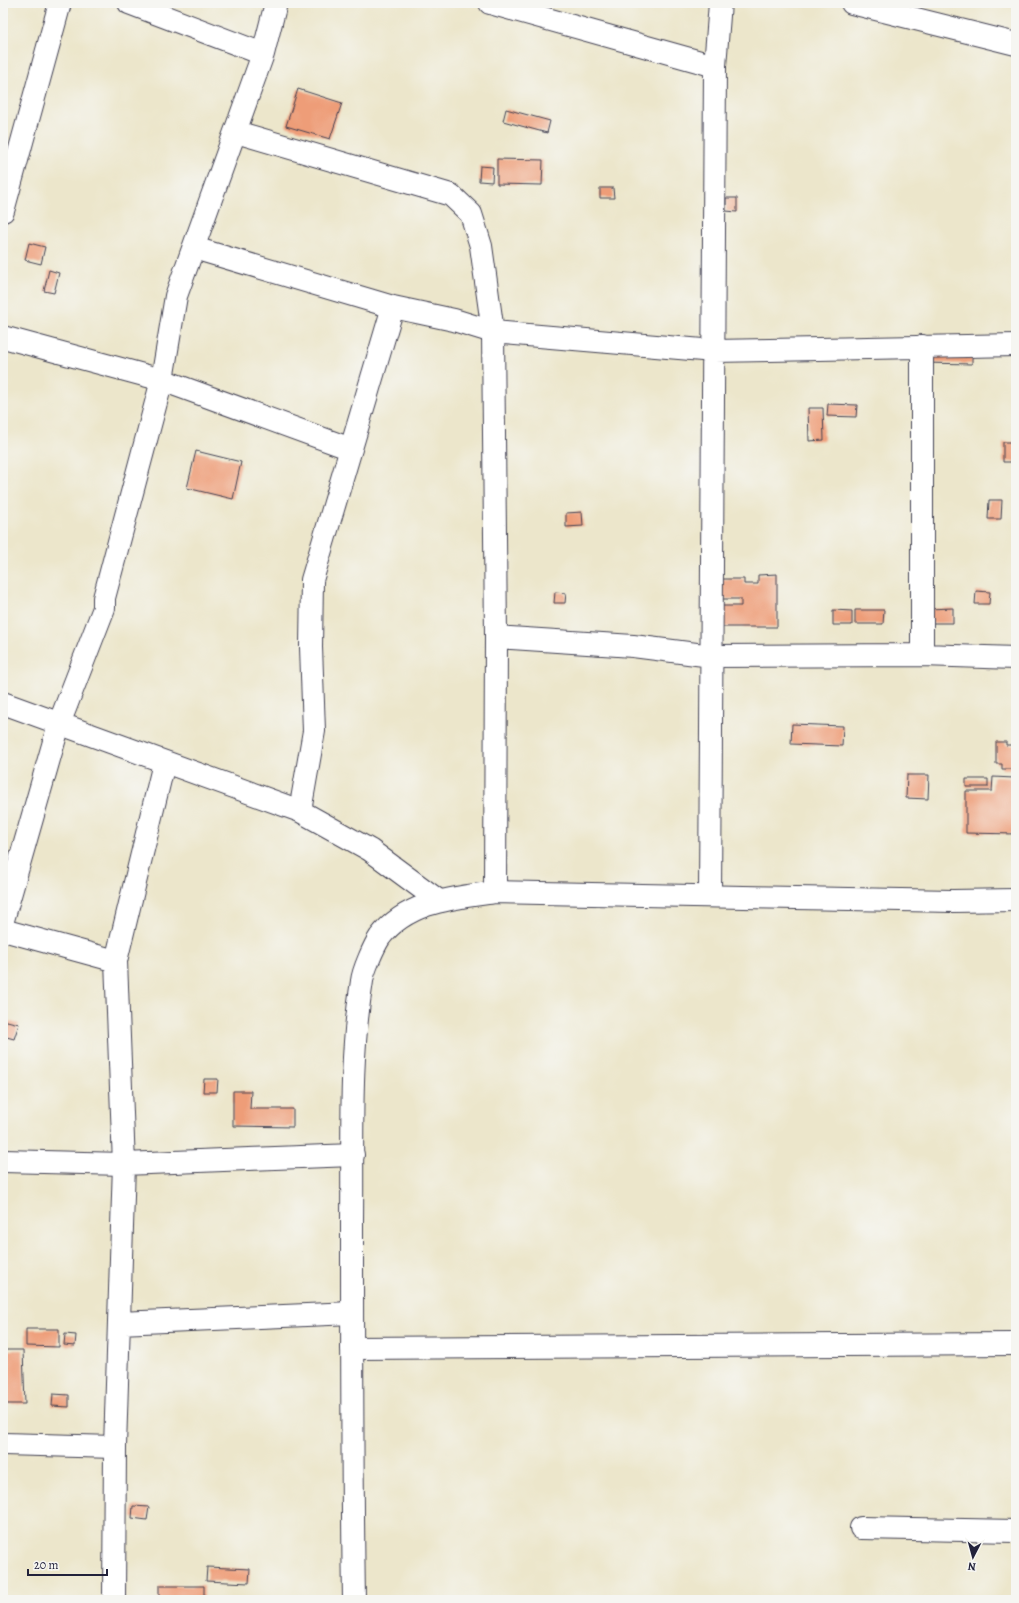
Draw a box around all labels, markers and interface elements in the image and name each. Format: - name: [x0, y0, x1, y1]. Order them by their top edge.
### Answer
- north arrow: [953, 1537, 993, 1577]
- scale bar: [28, 1551, 107, 1577]
- text: 20 m: [34, 1557, 58, 1573]
- text: N: [967, 1559, 977, 1574]

